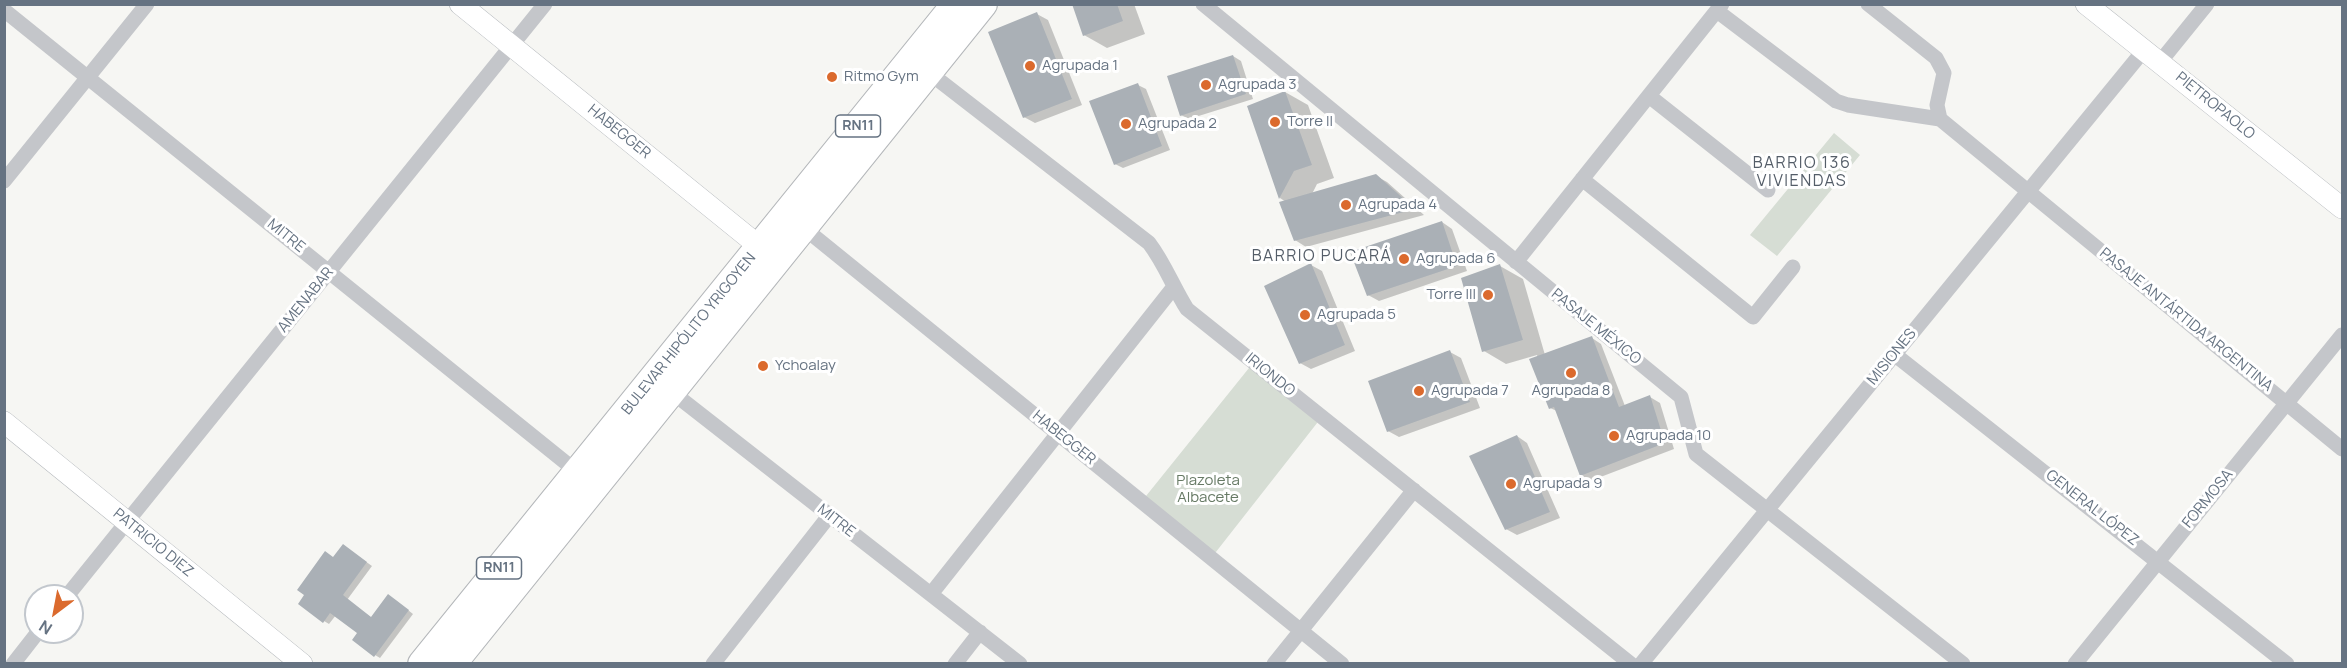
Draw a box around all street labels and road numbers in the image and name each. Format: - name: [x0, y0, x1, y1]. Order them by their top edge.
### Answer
- street label: PIETROPAOLO: [2172, 69, 2258, 143]
- street label: HABEGGER: [584, 101, 654, 163]
- road number: RN11: [836, 115, 880, 137]
- street label: MITRE: [264, 215, 308, 257]
- street label: PASAJE ANTÁRTIDA ARGENTINA: [2096, 245, 2276, 395]
- street label: BULEVAR HIPÓLITO YRIGOYEN: [618, 249, 760, 419]
- street label: AMENABAR: [274, 264, 338, 336]
- street label: PASAJE MÉXICO: [1548, 285, 1644, 369]
- street label: MISIONES: [1864, 325, 1920, 389]
- street label: IRIONDO: [1242, 350, 1298, 400]
- street label: HABEGGER: [1029, 407, 1099, 469]
- street label: GENERAL LÓPEZ: [2042, 466, 2142, 550]
- street label: FORMOSA: [2179, 466, 2237, 532]
- street label: MITRE: [813, 501, 859, 541]
- street label: PATRICIO DIEZ: [109, 505, 197, 581]
- road number: RN11: [476, 557, 522, 579]

